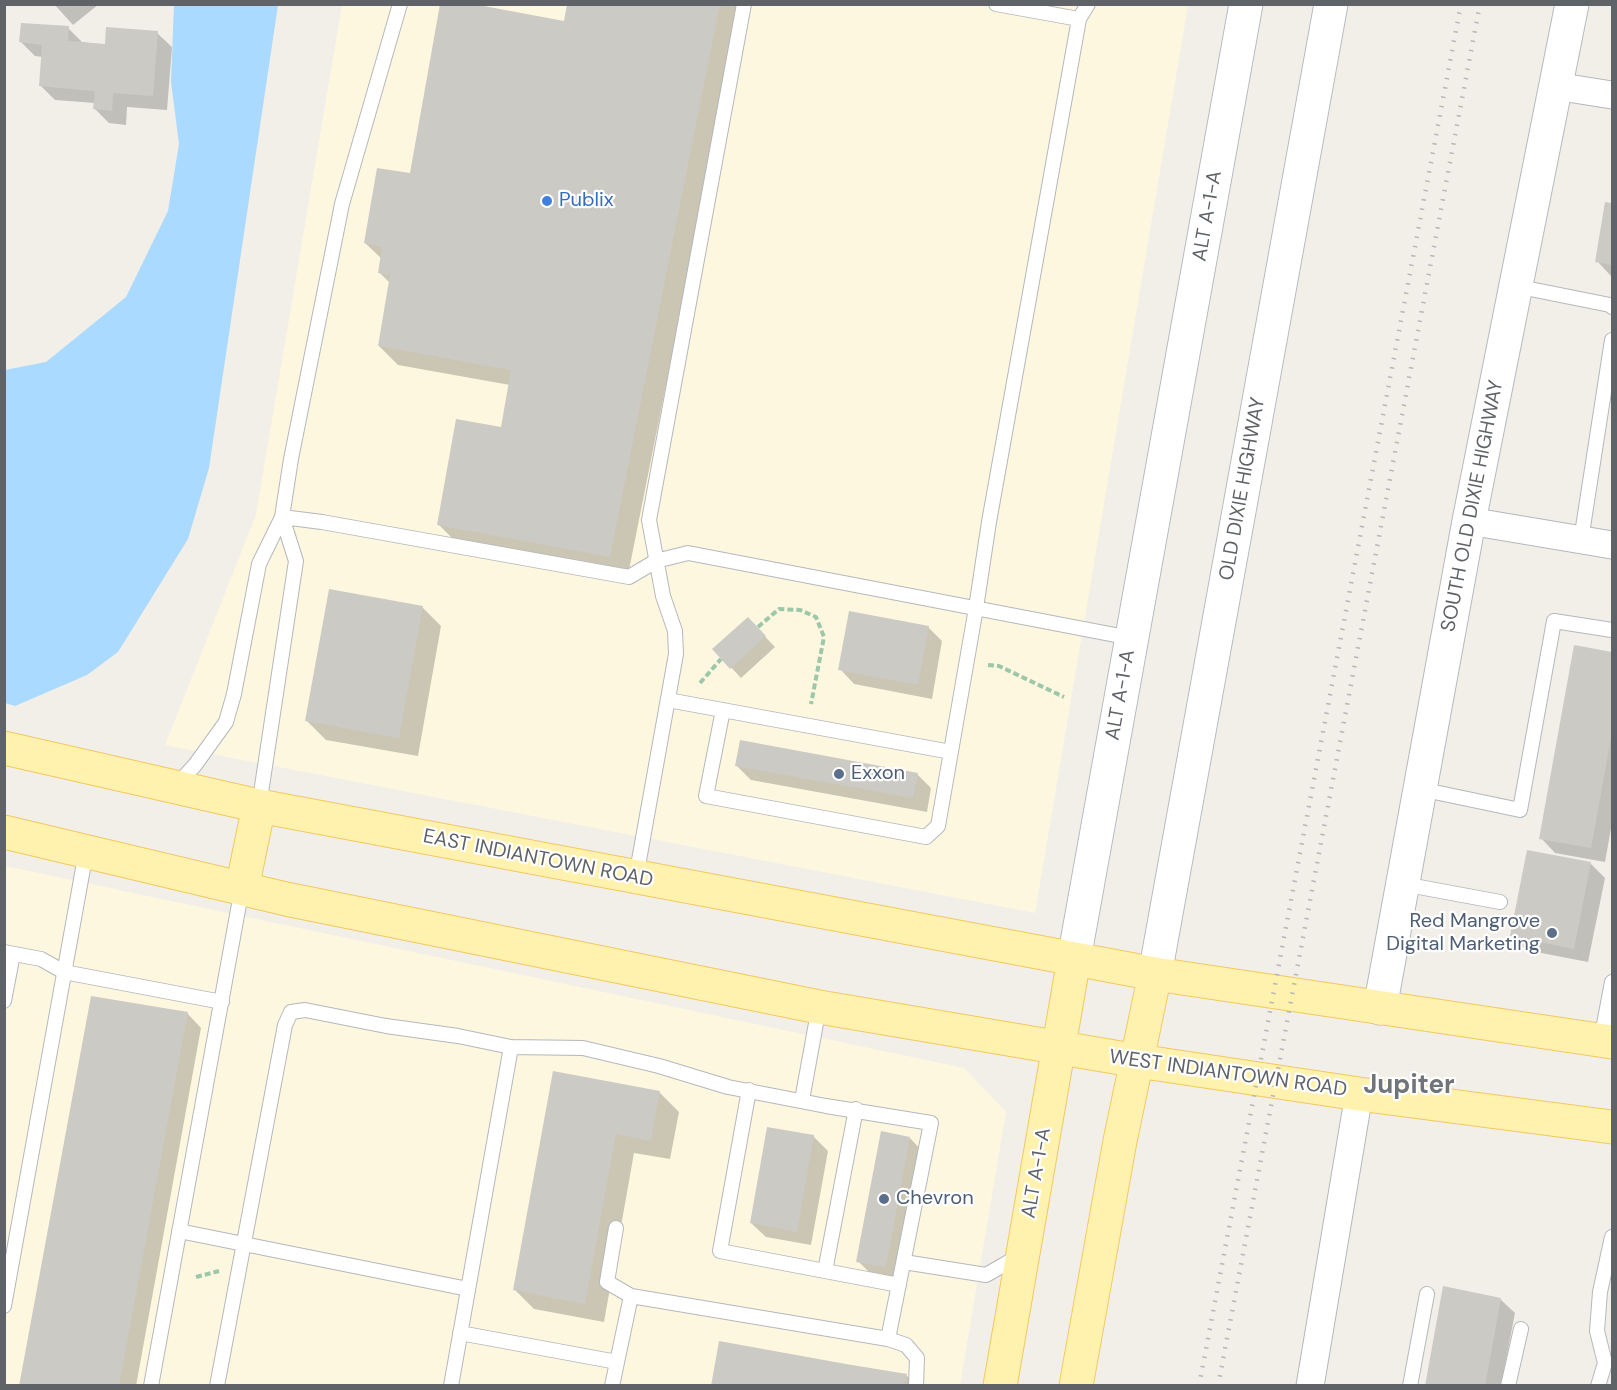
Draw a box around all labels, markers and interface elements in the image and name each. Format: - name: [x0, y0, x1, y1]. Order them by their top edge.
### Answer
- street label: ALT A-1-A: [1188, 169, 1228, 263]
- place label: Publix: [559, 189, 614, 213]
- marker: Publix: [540, 194, 554, 208]
- street label: SOUTH OLD DIXIE HIGHWAY: [1437, 378, 1509, 634]
- street label: OLD DIXIE HIGHWAY: [1215, 396, 1271, 582]
- street label: ALT A-1-A: [1101, 648, 1141, 742]
- place label: Exxon: [851, 762, 905, 786]
- marker: Exxon: [832, 767, 846, 781]
- street label: EAST INDIANTOWN ROAD: [421, 825, 655, 893]
- place label: Red Mangrove Digital Marketing: [1386, 910, 1540, 957]
- marker: Red Mangrove Digital Marketing: [1545, 926, 1559, 940]
- street label: WEST INDIANTOWN ROAD: [1108, 1045, 1348, 1103]
- district label: Jupiter: [1363, 1070, 1455, 1102]
- street label: ALT A-1-A: [1017, 1126, 1057, 1220]
- place label: Chevron: [896, 1187, 974, 1211]
- marker: Chevron: [877, 1192, 891, 1206]

